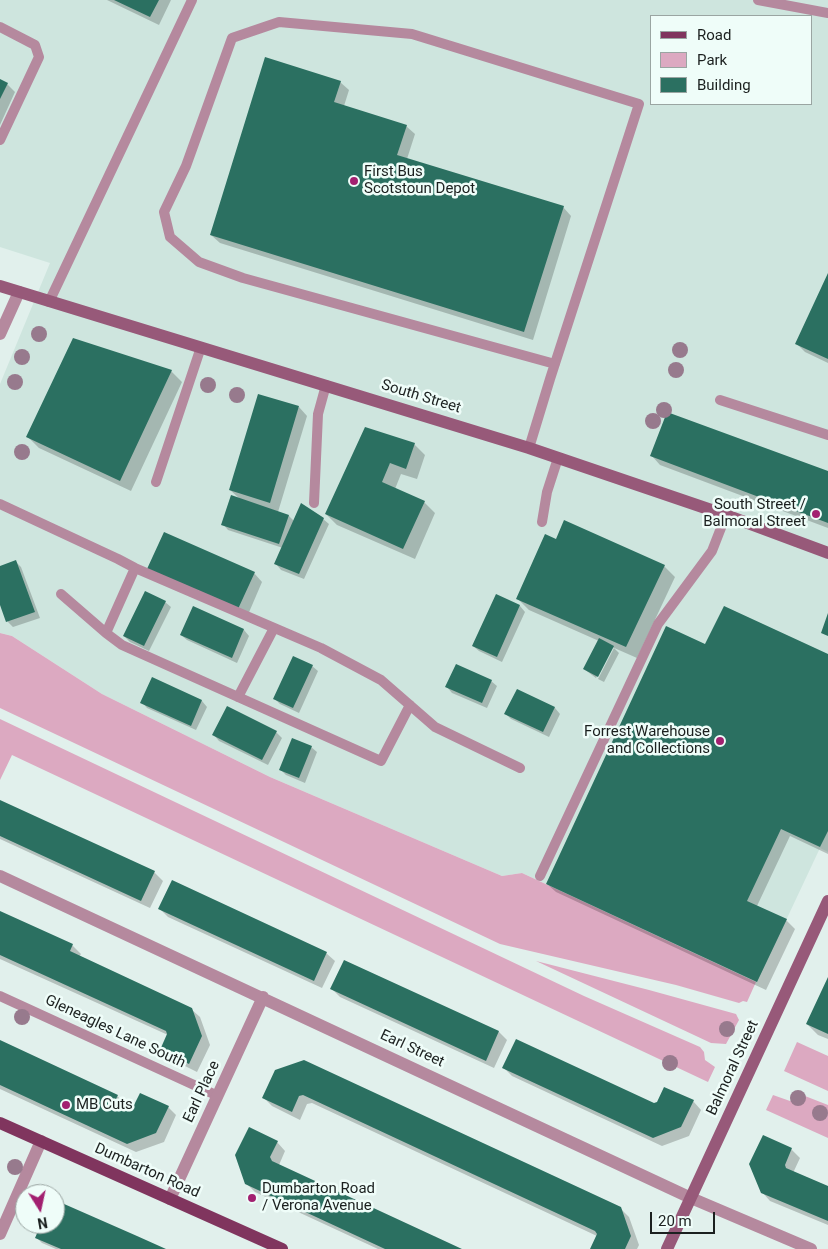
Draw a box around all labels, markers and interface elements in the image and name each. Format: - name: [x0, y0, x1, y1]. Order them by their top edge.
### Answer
- legend: [650, 15, 813, 105]
- text: Road: [697, 26, 731, 44]
- text: Park: [697, 51, 727, 69]
- text: Building: [697, 76, 751, 94]
- place label: First Bus Scotstoun Depot: [364, 163, 475, 198]
- marker: First Bus Scotstoun Depot: [348, 175, 360, 187]
- street label: South Street: [379, 376, 463, 418]
- place label: South Street / Balmoral Street: [703, 496, 806, 531]
- marker: South Street / Balmoral Street: [810, 508, 822, 520]
- place label: Forrest Warehouse and Collections: [584, 723, 710, 758]
- marker: Forrest Warehouse and Collections: [714, 735, 726, 747]
- street label: Gleneagles Lane South: [42, 992, 188, 1072]
- street label: Balmoral Street: [703, 1018, 763, 1118]
- street label: Earl Street: [377, 1026, 447, 1072]
- street label: Earl Place: [180, 1058, 224, 1126]
- place label: MB Cuts: [76, 1096, 133, 1114]
- marker: MB Cuts: [60, 1099, 72, 1111]
- street label: Dumbarton Road: [92, 1140, 202, 1202]
- place label: Dumbarton Road / Verona Avenue: [262, 1180, 375, 1215]
- north arrow: [15, 1184, 65, 1234]
- marker: Dumbarton Road / Verona Avenue: [246, 1192, 258, 1204]
- scale bar: [653, 1202, 718, 1234]
- text: 20 m: [658, 1212, 692, 1230]
- text: N: [36, 1214, 49, 1232]

